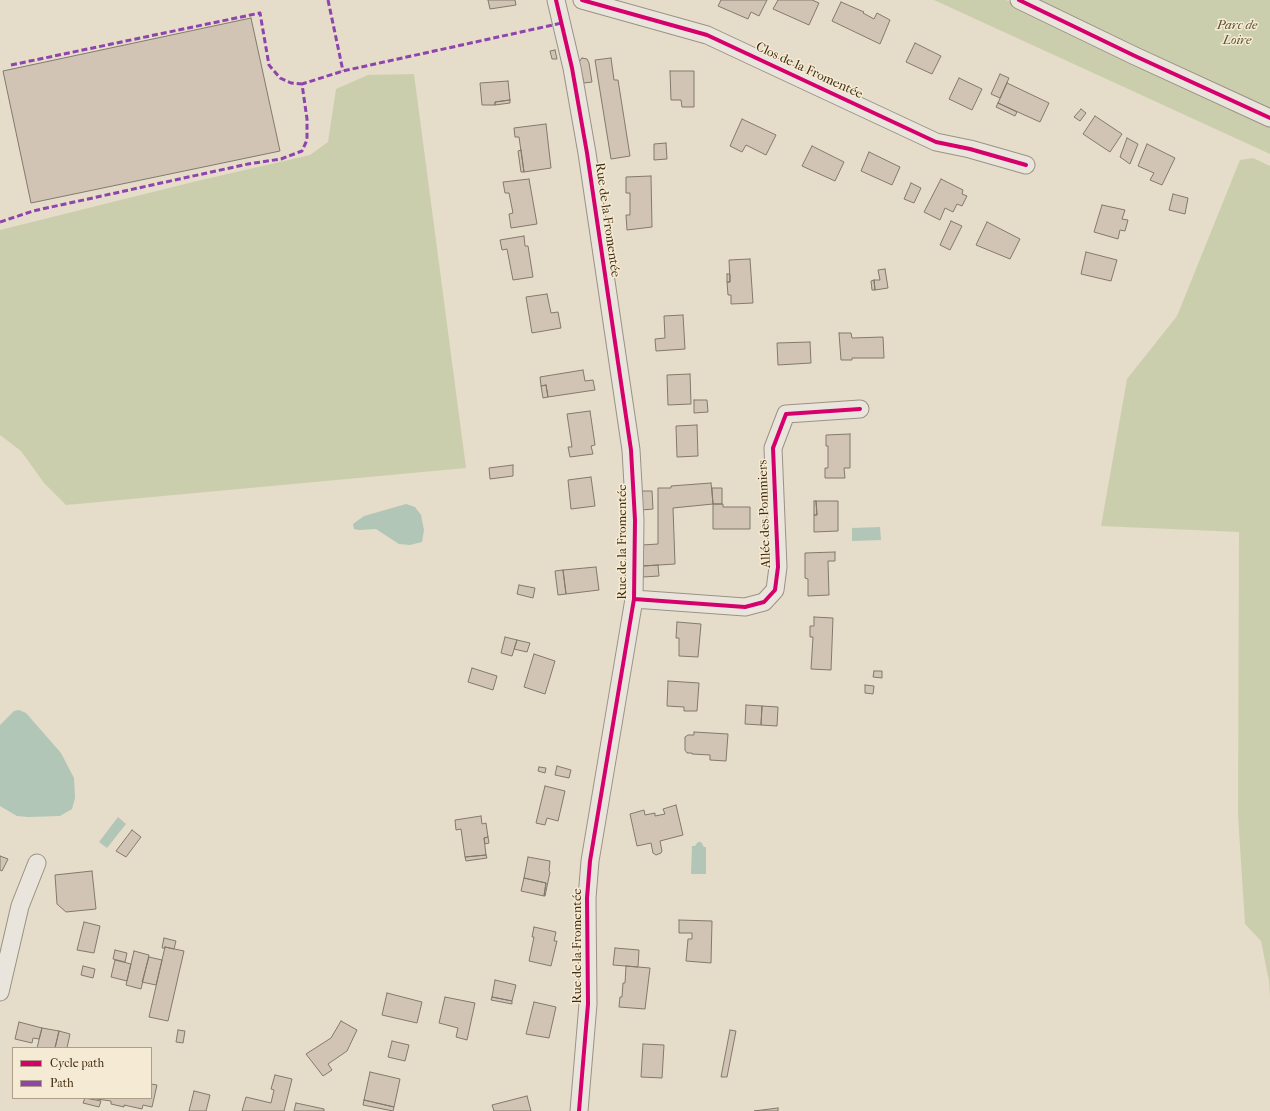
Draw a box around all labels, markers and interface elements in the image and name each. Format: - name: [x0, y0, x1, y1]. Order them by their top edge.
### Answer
- park label: Parc de Loire: [1217, 18, 1257, 49]
- street label: Clos de la Fromentée: [753, 39, 865, 103]
- street label: Rue de la Fromentée: [591, 162, 623, 278]
- street label: Allée des Pommiers: [755, 460, 775, 568]
- street label: Rue de la Fromentée: [615, 484, 631, 600]
- street label: Rue de la Fromentée: [570, 888, 586, 1004]
- legend: [12, 1047, 152, 1099]
- text: Cycle path: [50, 1056, 104, 1070]
- text: Path: [50, 1076, 74, 1090]

